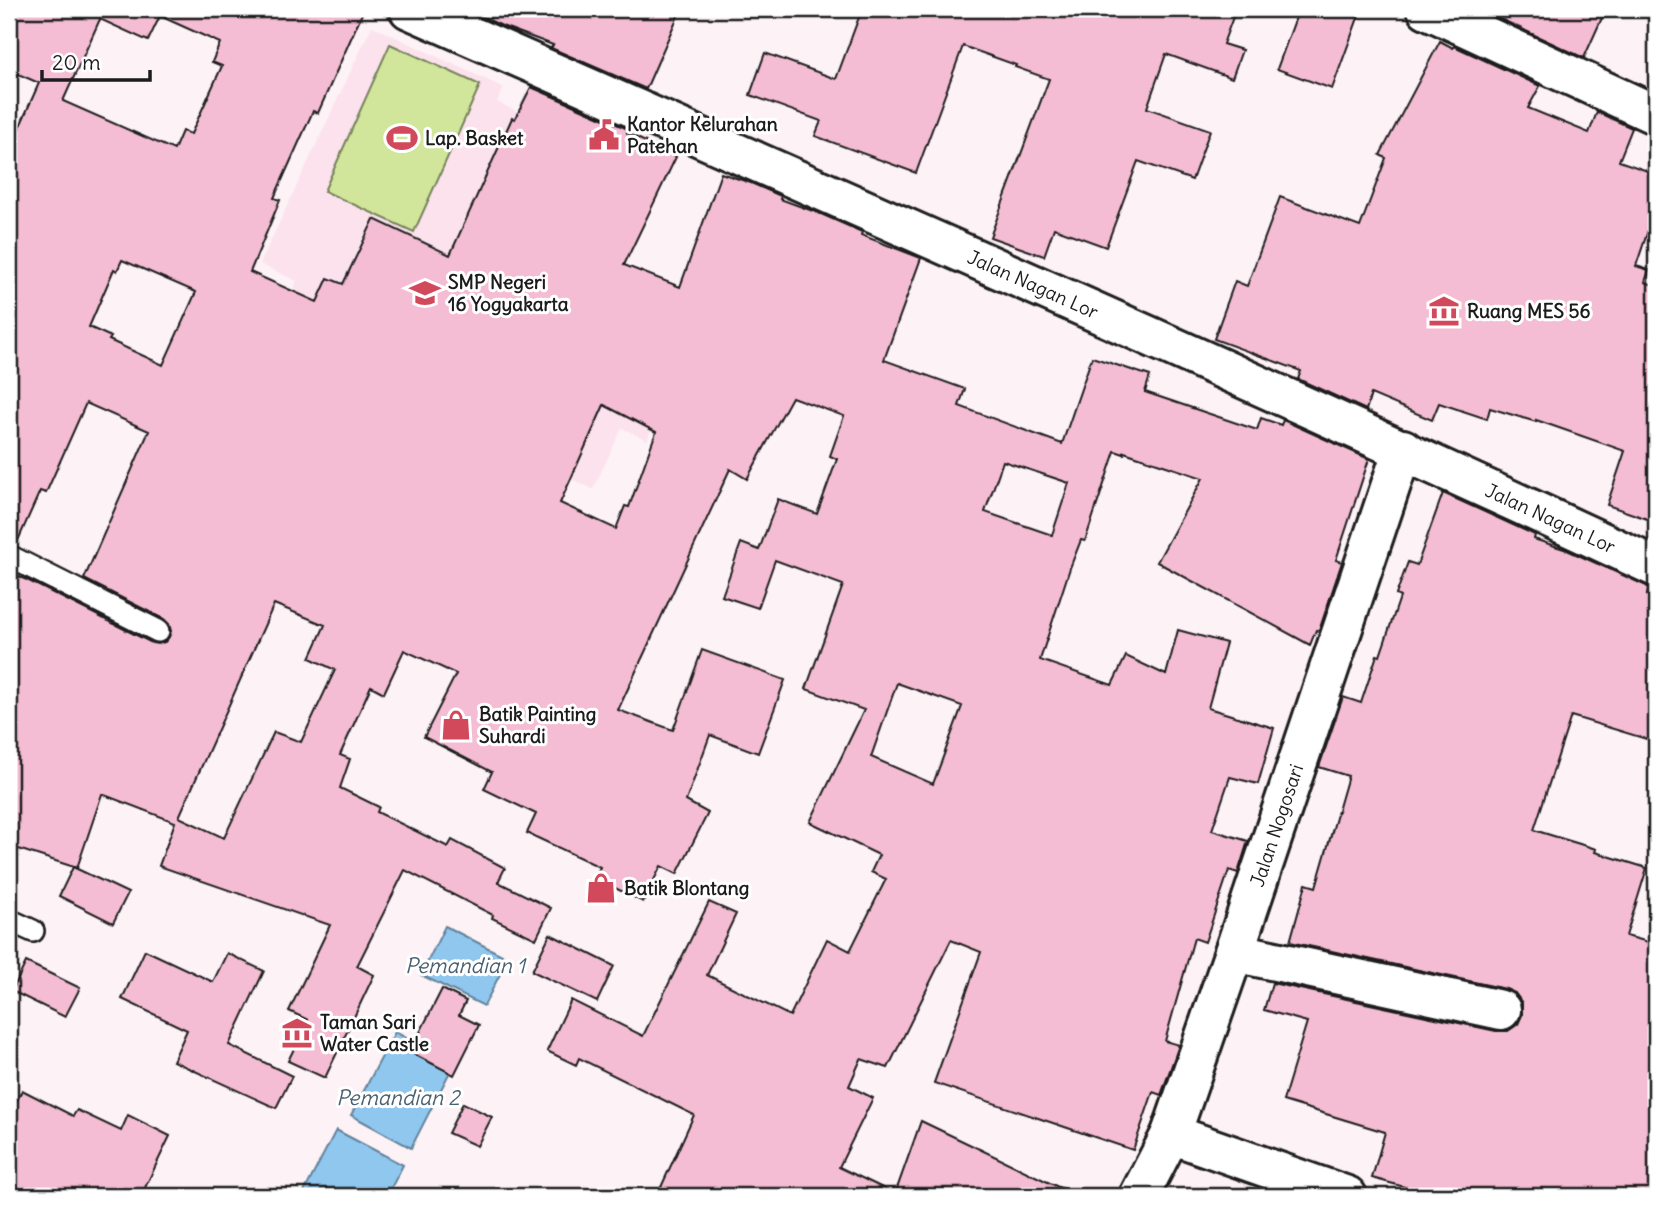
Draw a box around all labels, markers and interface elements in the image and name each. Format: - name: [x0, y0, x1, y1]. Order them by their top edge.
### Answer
- scale bar: [42, 38, 150, 82]
- text: 20 m: [52, 49, 101, 76]
- place label: Kantor Kelurahan Patehan: [627, 112, 778, 158]
- public building icon: Kantor Kelurahan Patehan: [587, 118, 621, 152]
- sports icon: Lap. Basket: [385, 121, 419, 155]
- place label: Lap. Basket: [425, 126, 524, 150]
- street label: Jalan Nagan Lor: [964, 245, 1102, 324]
- place label: SMP Negeri 16 Yogyakarta: [448, 270, 569, 316]
- school or university icon: SMP Negeri 16 Yogyakarta: [408, 276, 442, 310]
- museum icon: Ruang MES 56: [1427, 294, 1461, 328]
- place label: Ruang MES 56: [1467, 299, 1590, 323]
- street label: Jalan Nagan Lor: [1482, 478, 1620, 559]
- place label: Batik Painting Suhardi: [479, 702, 596, 748]
- shop icon: Batik Painting Suhardi: [439, 708, 473, 742]
- street label: Jalan Nogosari: [1245, 761, 1308, 890]
- shop icon: Batik Blontang: [584, 871, 618, 905]
- place label: Batik Blontang: [624, 876, 749, 900]
- water label: Pemandian 1: [405, 952, 527, 979]
- place label: Taman Sari Water Castle: [320, 1010, 429, 1056]
- museum icon: Taman Sari Water Castle: [280, 1016, 314, 1050]
- water label: Pemandian 2: [336, 1084, 461, 1111]

